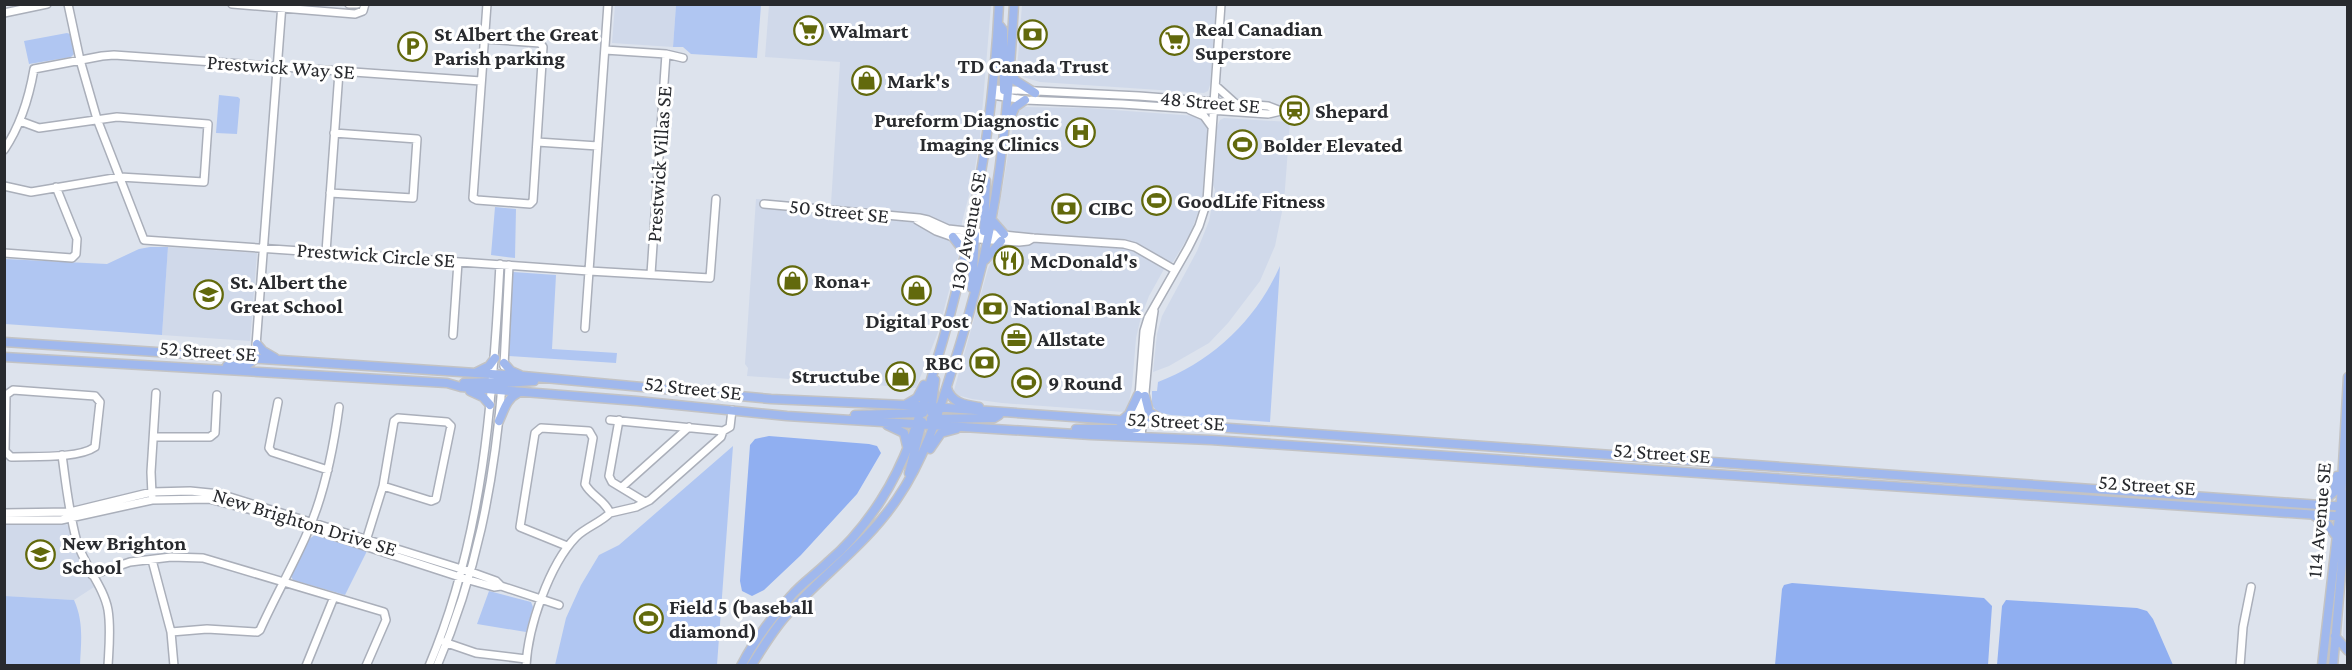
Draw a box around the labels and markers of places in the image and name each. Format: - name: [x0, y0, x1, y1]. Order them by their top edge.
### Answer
- supermarket icon: Walmart: [792, 15, 824, 47]
- place label: Real Canadian Superstore: [1195, 17, 1323, 65]
- place label: Walmart: [828, 19, 909, 43]
- bank icon: TD Canada Trust: [1017, 19, 1049, 51]
- place label: St Albert the Great Parish parking: [434, 22, 599, 70]
- supermarket icon: Real Canadian Superstore: [1158, 25, 1190, 57]
- parking icon: St Albert the Great Parish parking: [397, 30, 429, 62]
- place label: TD Canada Trust: [957, 54, 1109, 78]
- shop icon: Mark's: [850, 65, 882, 97]
- place label: Mark's: [887, 69, 950, 93]
- station icon: Shepard: [1278, 95, 1310, 127]
- place label: Shepard: [1315, 99, 1389, 123]
- place label: Pureform Diagnostic Imaging Clinics: [874, 108, 1060, 156]
- hospital icon: Pureform Diagnostic Imaging Clinics: [1064, 116, 1096, 148]
- sports icon: Bolder Elevated: [1226, 129, 1258, 161]
- place label: Bolder Elevated: [1263, 133, 1403, 157]
- sports icon: GoodLife Fitness: [1140, 185, 1172, 217]
- place label: GoodLife Fitness: [1177, 189, 1326, 213]
- bank icon: CIBC: [1051, 192, 1083, 224]
- place label: CIBC: [1088, 196, 1133, 220]
- restaurant icon: McDonald's: [993, 245, 1025, 277]
- place label: McDonald's: [1030, 249, 1138, 273]
- shop icon: Rona+: [777, 265, 809, 297]
- place label: Rona+: [814, 269, 871, 293]
- place label: St. Albert the Great School: [230, 270, 347, 318]
- shop icon: Digital Post: [901, 274, 933, 306]
- school or university icon: St. Albert the Great School: [193, 278, 225, 310]
- bank icon: National Bank: [976, 292, 1008, 324]
- place label: National Bank: [1013, 296, 1141, 320]
- place label: Digital Post: [865, 309, 969, 333]
- office icon: Allstate: [1000, 323, 1032, 355]
- place label: Allstate: [1036, 327, 1105, 351]
- bank icon: RBC: [968, 347, 1000, 379]
- place label: RBC: [925, 351, 963, 375]
- shop icon: Structube: [885, 360, 917, 392]
- place label: Structube: [792, 364, 880, 388]
- sports icon: 9 Round: [1011, 367, 1043, 399]
- place label: 9 Round: [1048, 371, 1123, 395]
- place label: New Brighton School: [62, 531, 186, 579]
- school or university icon: New Brighton School: [25, 539, 57, 571]
- place label: Field 5 (baseball diamond): [669, 595, 813, 643]
- sports icon: Field 5 (baseball diamond): [632, 603, 664, 635]

